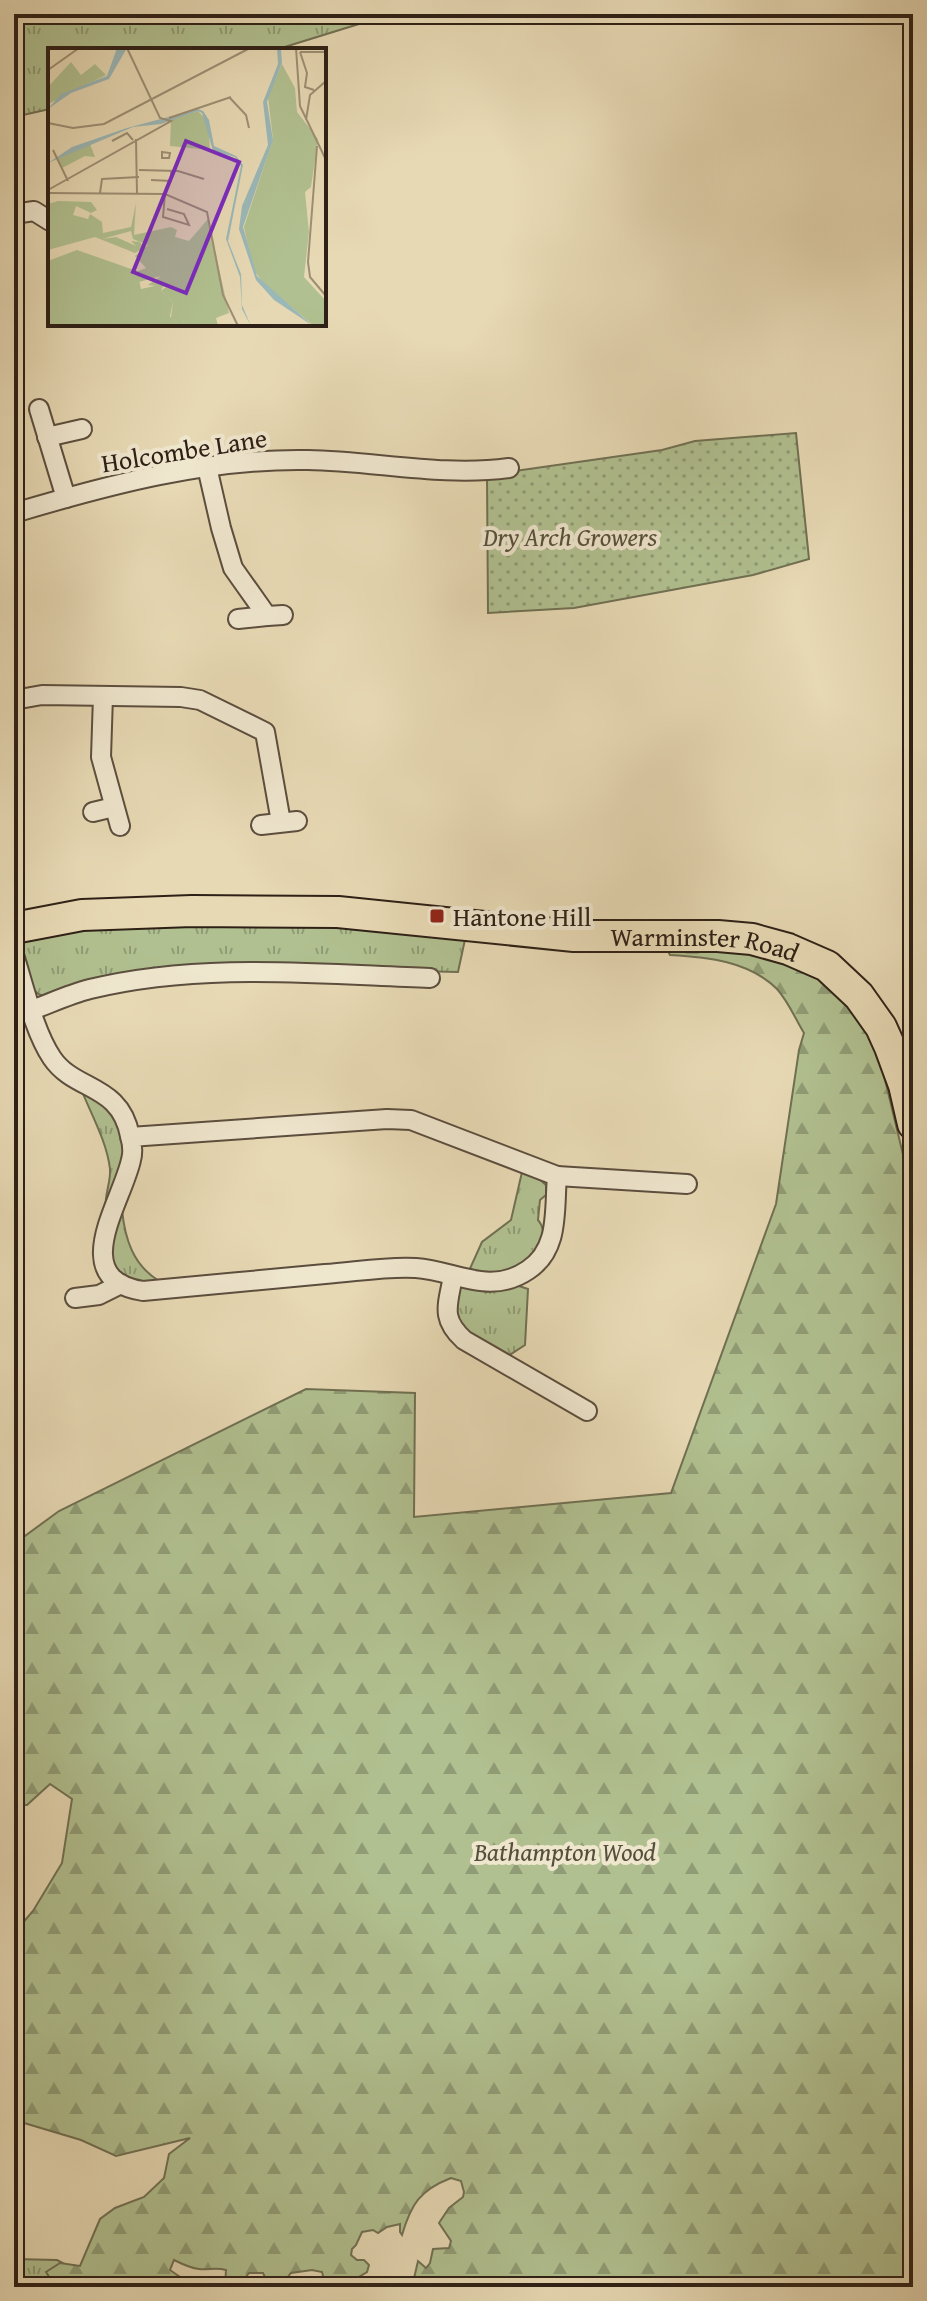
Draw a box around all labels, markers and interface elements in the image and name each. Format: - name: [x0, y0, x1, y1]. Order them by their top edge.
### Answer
- inset map: [48, 48, 326, 326]
- street label: Holcombe Lane: [98, 418, 270, 482]
- park label: Dry Arch Growers: [482, 517, 658, 556]
- place label: Hantone Hill: [453, 897, 591, 936]
- marker: Hantone Hill: [428, 907, 446, 925]
- street label: Warminster Road: [611, 917, 806, 971]
- park label: Bathampton Wood: [473, 1832, 656, 1871]

